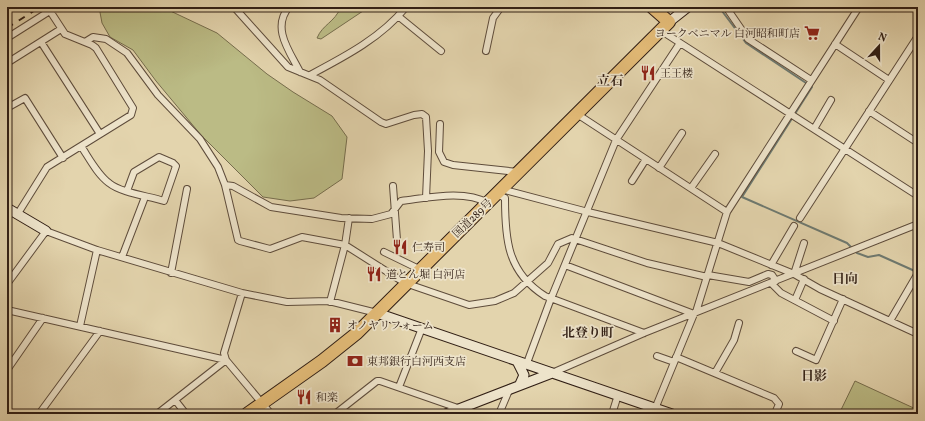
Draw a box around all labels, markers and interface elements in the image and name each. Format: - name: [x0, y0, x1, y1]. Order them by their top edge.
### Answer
- supermarket icon: ヨークベニマル 白河昭和町店: [803, 24, 821, 42]
- north arrow: [859, 26, 899, 66]
- place label: ヨークベニマル 白河昭和町店: [655, 27, 800, 42]
- text: N: [876, 30, 888, 46]
- restaurant icon: 王王楼: [639, 64, 657, 82]
- place label: 王王楼: [660, 67, 693, 82]
- district label: 立石: [597, 73, 623, 91]
- street label: 国道289号: [450, 196, 496, 242]
- restaurant icon: 仁寿司: [391, 238, 409, 256]
- place label: 仁寿司: [412, 241, 445, 256]
- restaurant icon: 道とん堀 白河店: [365, 265, 383, 283]
- place label: 道とん堀 白河店: [386, 268, 465, 283]
- district label: 日向: [832, 271, 858, 289]
- building icon: オノヤリフォーム: [326, 316, 344, 334]
- place label: オノヤリフォーム: [347, 319, 434, 334]
- district label: 北登り町: [562, 325, 614, 343]
- bank icon: 東邦銀行白河西支店: [346, 352, 364, 370]
- place label: 東邦銀行白河西支店: [367, 355, 466, 370]
- district label: 日影: [801, 368, 827, 386]
- restaurant icon: 和楽: [295, 388, 313, 406]
- place label: 和楽: [316, 391, 338, 406]

